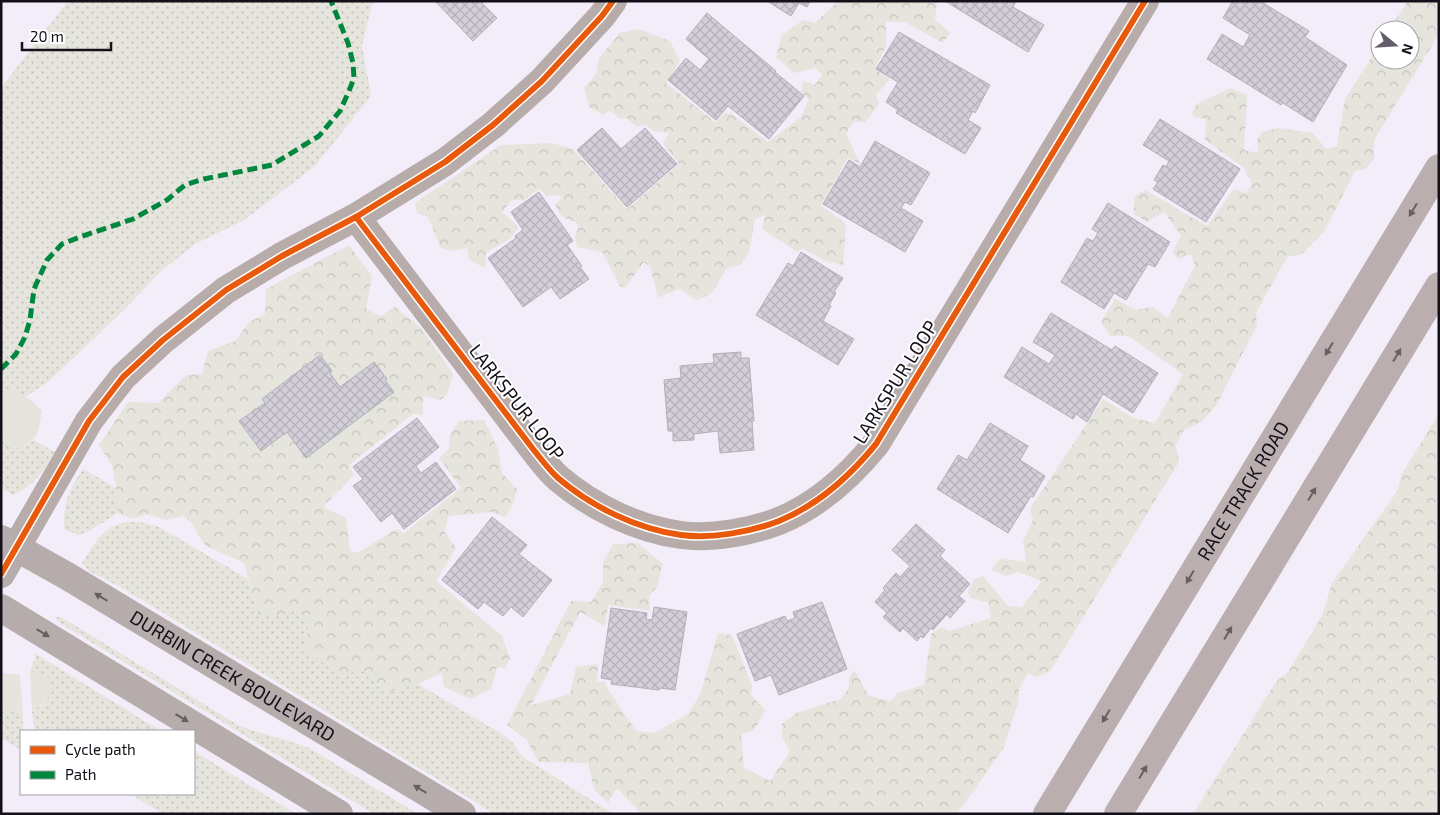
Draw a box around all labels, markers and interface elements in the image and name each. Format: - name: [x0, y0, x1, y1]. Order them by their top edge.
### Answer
- scale bar: [22, 20, 111, 52]
- north arrow: [1370, 20, 1420, 70]
- text: 20 m: [30, 27, 64, 45]
- text: N: [1398, 42, 1417, 57]
- one-way arrow: [1409, 203, 1418, 217]
- street label: LARKSPUR LOOP: [847, 316, 942, 448]
- street label: LARKSPUR LOOP: [465, 339, 570, 464]
- one-way arrow: [1325, 342, 1334, 355]
- one-way arrow: [1392, 349, 1401, 362]
- street label: RACE TRACK ROAD: [1192, 417, 1294, 564]
- one-way arrow: [1308, 488, 1317, 501]
- one-way arrow: [1186, 571, 1195, 584]
- one-way arrow: [95, 592, 108, 601]
- street label: DURBIN CREEK BOULEVARD: [126, 605, 340, 746]
- one-way arrow: [1223, 627, 1232, 640]
- one-way arrow: [37, 629, 50, 638]
- one-way arrow: [1101, 710, 1110, 723]
- one-way arrow: [175, 713, 188, 722]
- legend: [20, 730, 195, 795]
- text: Cycle path: [65, 740, 136, 758]
- text: Path: [65, 765, 96, 783]
- one-way arrow: [1139, 766, 1148, 779]
- one-way arrow: [414, 784, 427, 793]

